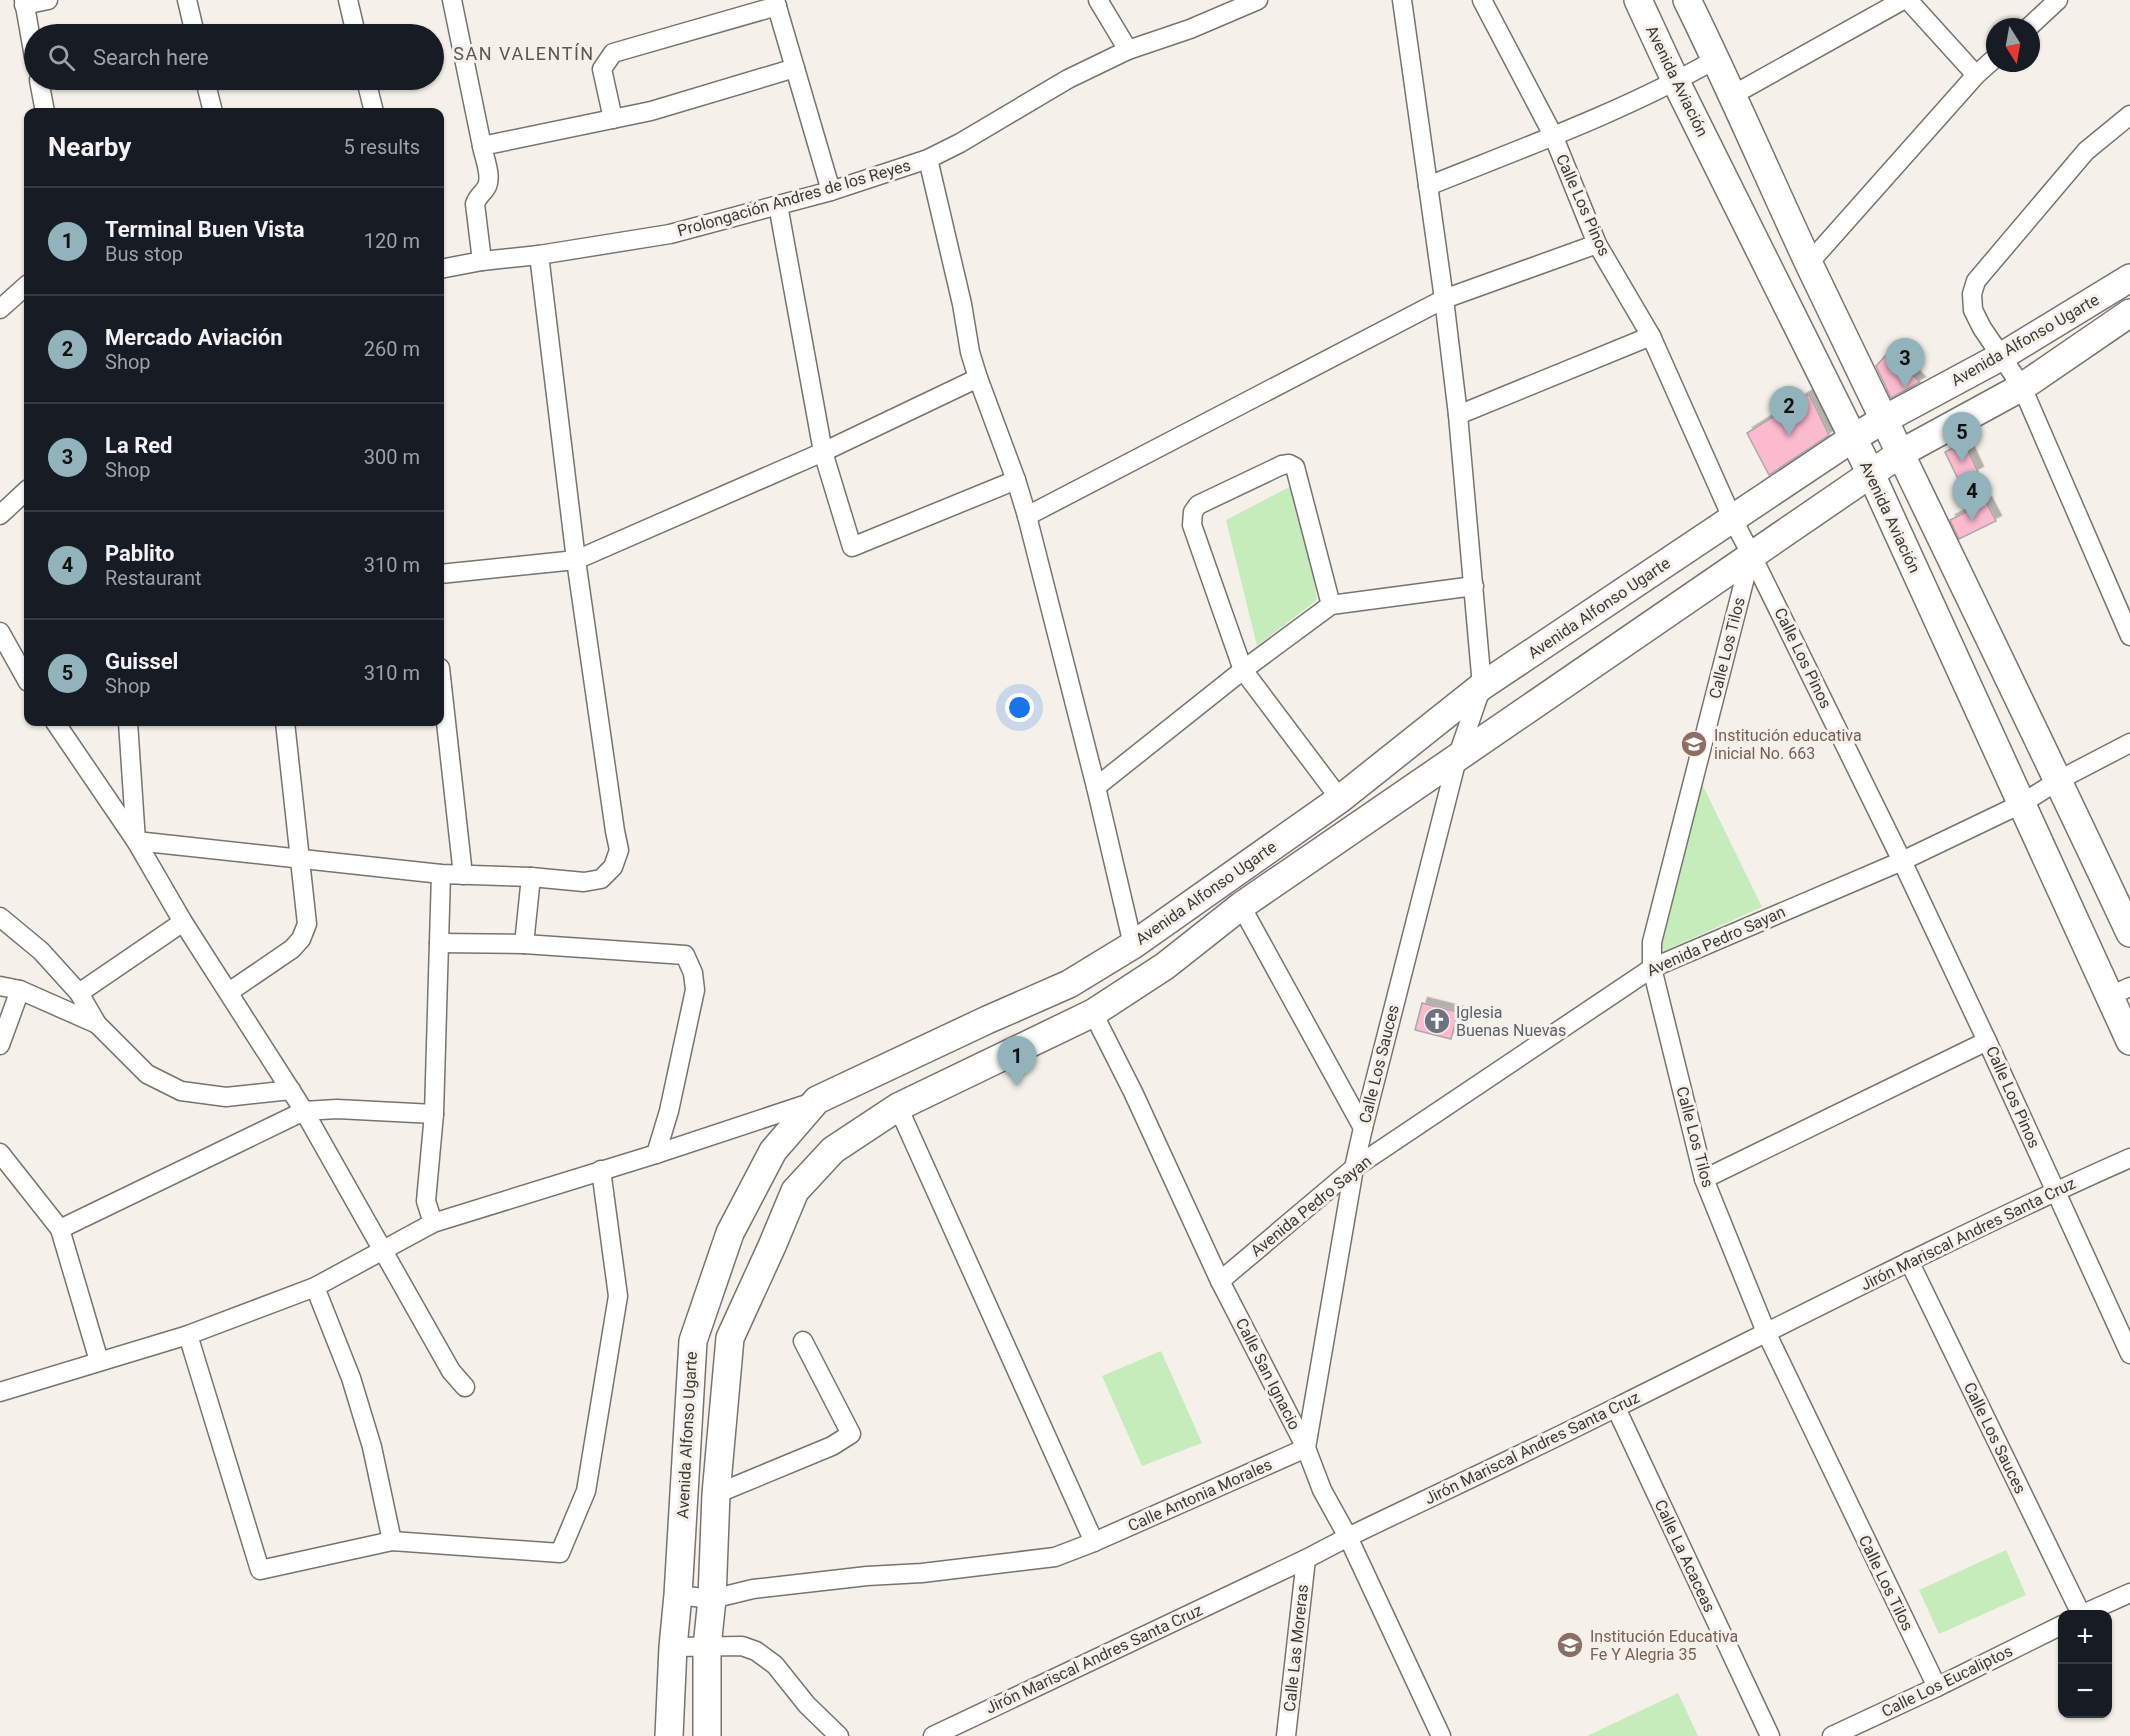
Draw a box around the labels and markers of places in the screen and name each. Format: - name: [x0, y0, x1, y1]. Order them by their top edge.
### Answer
- pin: 3: [1886, 338, 1924, 388]
- pin: 2: [1770, 386, 1808, 436]
- pin: 5: [1942, 412, 1982, 462]
- pin: 4: [1952, 472, 1992, 521]
- place label: Institución educativa inicial No. 663: [1714, 726, 1862, 763]
- school or university icon: Institución educativa inicial No. 663: [1679, 729, 1709, 759]
- place label: Iglesia Buenas Nuevas: [1456, 1003, 1566, 1040]
- church icon: Iglesia Buenas Nuevas: [1422, 1006, 1452, 1036]
- pin: 1: [998, 1036, 1036, 1086]
- place label: Institución Educativa Fe Y Alegria 35: [1590, 1627, 1738, 1664]
- school or university icon: Institución Educativa Fe Y Alegria 35: [1555, 1630, 1585, 1660]

